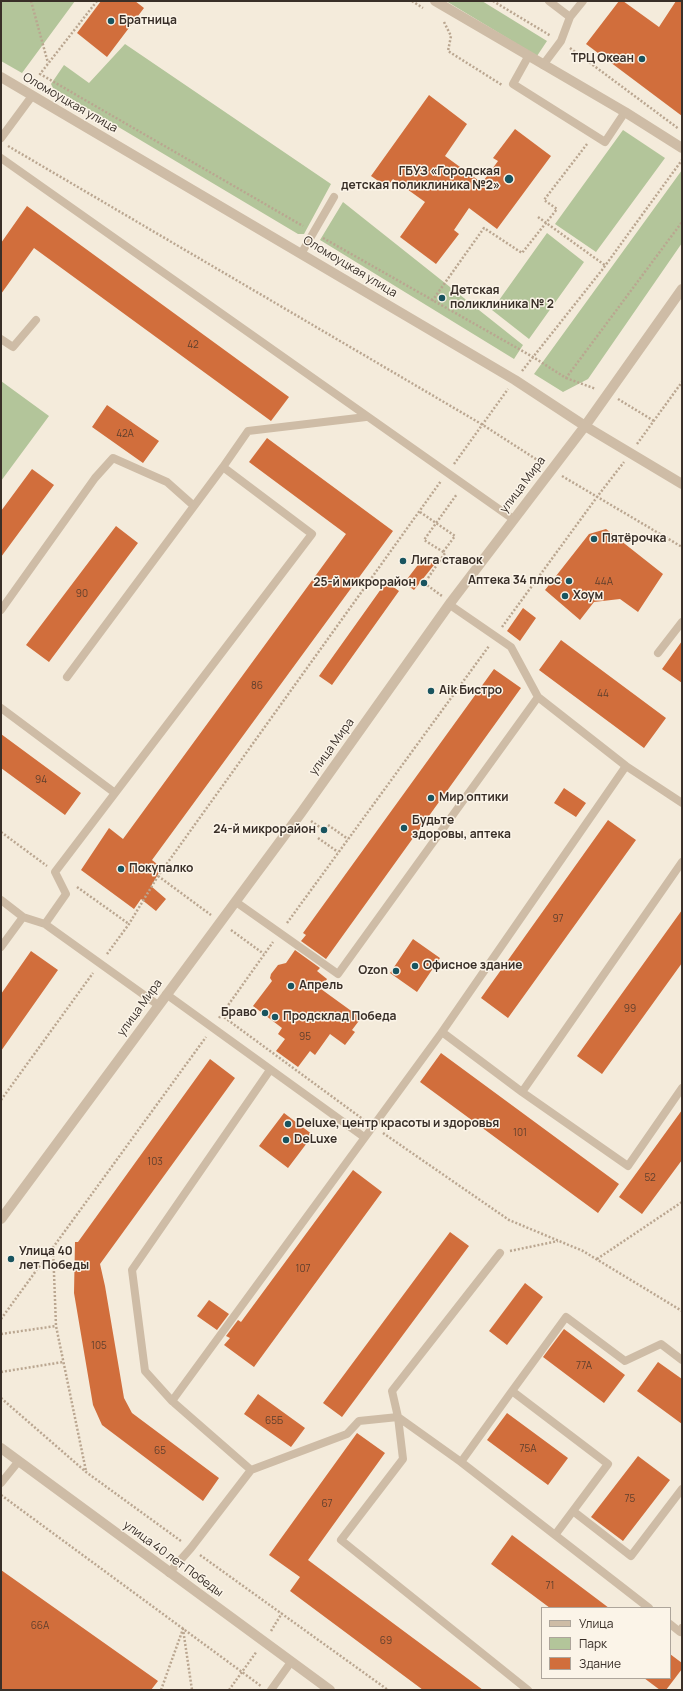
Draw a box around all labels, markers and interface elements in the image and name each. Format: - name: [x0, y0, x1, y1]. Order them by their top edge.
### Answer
- place label: Братница: [119, 14, 177, 28]
- marker: Братница: [106, 16, 116, 26]
- place label: ТРЦ Океан: [571, 52, 634, 66]
- marker: ТРЦ Океан: [637, 54, 647, 64]
- street label: Оломоуцкая улица: [20, 70, 120, 136]
- place label: ГБУЗ «Городская детская поликлиника №2»: [341, 165, 500, 193]
- marker: ГБУЗ «Городская детская поликлиника №2»: [503, 173, 515, 185]
- street label: Оломоуцкая улица: [300, 233, 400, 301]
- place label: Детская поликлиника № 2: [450, 284, 554, 312]
- marker: Детская поликлиника № 2: [437, 293, 447, 303]
- house number: 42: [187, 339, 199, 351]
- house number: 42А: [116, 428, 134, 440]
- street label: улица Мира: [497, 454, 549, 516]
- place label: Пятёрочка: [602, 532, 666, 546]
- marker: Пятёрочка: [589, 534, 599, 544]
- place label: Лига ставок: [411, 554, 482, 568]
- marker: Лига ставок: [398, 556, 408, 566]
- place label: Аптека 34 плюс: [468, 574, 561, 588]
- place label: 25-й микрорайон: [313, 576, 416, 590]
- marker: Аптека 34 плюс: [564, 576, 574, 586]
- house number: 44А: [595, 576, 613, 588]
- marker: 25-й микрорайон: [419, 578, 429, 588]
- house number: 90: [76, 588, 88, 600]
- place label: Хоум: [573, 589, 603, 603]
- marker: Хоум: [560, 591, 570, 601]
- house number: 86: [251, 680, 263, 692]
- place label: Aik Бистро: [439, 684, 502, 698]
- marker: Aik Бистро: [426, 686, 436, 696]
- house number: 44: [597, 688, 609, 700]
- street label: улица Мира: [306, 716, 358, 778]
- house number: 94: [35, 774, 47, 786]
- place label: Мир оптики: [439, 791, 508, 805]
- marker: Мир оптики: [426, 793, 436, 803]
- place label: Будьте здоровы, аптека: [412, 814, 511, 842]
- place label: 24-й микрорайон: [213, 823, 316, 837]
- marker: Будьте здоровы, аптека: [399, 823, 409, 833]
- marker: 24-й микрорайон: [319, 825, 329, 835]
- place label: Покупалко: [129, 862, 193, 876]
- marker: Покупалко: [116, 864, 126, 874]
- house number: 97: [552, 913, 564, 925]
- place label: Офисное здание: [423, 959, 522, 973]
- marker: Офисное здание: [410, 961, 420, 971]
- place label: Ozon: [358, 964, 388, 978]
- marker: Ozon: [391, 966, 401, 976]
- street label: улица Мира: [114, 977, 166, 1039]
- place label: Апрель: [299, 979, 343, 993]
- marker: Апрель: [286, 981, 296, 991]
- house number: 99: [624, 1003, 636, 1015]
- place label: Браво: [221, 1006, 257, 1020]
- marker: Браво: [260, 1008, 270, 1018]
- place label: Продсклад Победа: [283, 1010, 397, 1024]
- marker: Продсклад Победа: [270, 1012, 280, 1022]
- house number: 95: [299, 1031, 311, 1043]
- place label: Deluxe, центр красоты и здоровья: [296, 1117, 499, 1131]
- marker: Deluxe, центр красоты и здоровья: [283, 1119, 293, 1129]
- house number: 101: [513, 1127, 527, 1139]
- place label: DeLuxe: [294, 1133, 337, 1147]
- marker: DeLuxe: [281, 1135, 291, 1145]
- house number: 103: [147, 1156, 163, 1168]
- house number: 52: [644, 1172, 656, 1184]
- place label: Улица 40 лет Победы: [19, 1245, 89, 1273]
- marker: Улица 40 лет Победы: [6, 1254, 16, 1264]
- house number: 107: [295, 1263, 311, 1275]
- house number: 105: [91, 1340, 107, 1352]
- house number: 77А: [576, 1360, 592, 1372]
- house number: 65Б: [265, 1415, 283, 1427]
- house number: 75А: [519, 1443, 537, 1455]
- house number: 65: [154, 1445, 166, 1457]
- house number: 75: [625, 1493, 635, 1505]
- house number: 67: [321, 1498, 333, 1510]
- street label: улица 40 лет Победы: [120, 1518, 226, 1600]
- house number: 71: [546, 1580, 554, 1592]
- legend: [541, 1607, 671, 1679]
- text: Улица: [579, 1615, 613, 1632]
- house number: 66А: [31, 1620, 49, 1632]
- house number: 69: [380, 1635, 392, 1647]
- text: Парк: [579, 1635, 607, 1652]
- text: Здание: [579, 1655, 621, 1672]

